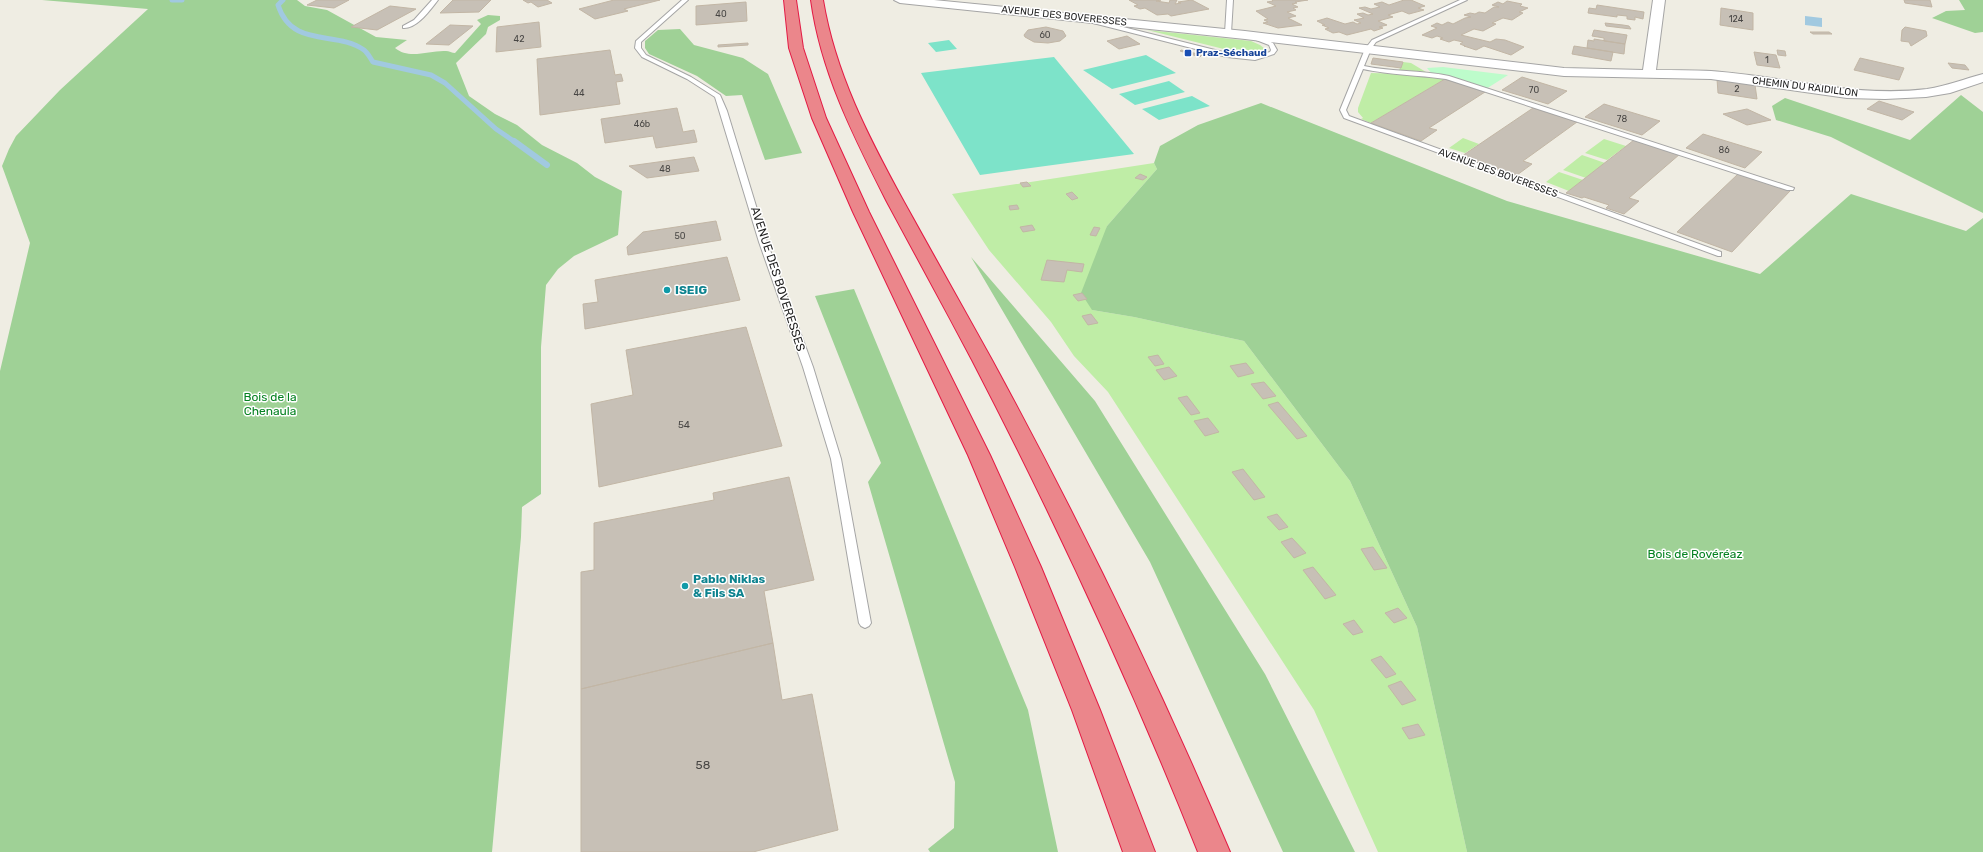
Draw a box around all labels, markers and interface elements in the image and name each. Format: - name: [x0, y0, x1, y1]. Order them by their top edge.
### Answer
- street label: AVENUE DES BOVERESSES: [1001, 3, 1127, 29]
- house number: 40: [715, 9, 727, 19]
- house number: 124: [1729, 14, 1744, 24]
- house number: 60: [1039, 30, 1051, 40]
- house number: 42: [514, 34, 524, 44]
- place label: Praz-Séchaud: [1196, 47, 1267, 59]
- marker: Praz-Séchaud: [1183, 48, 1193, 58]
- house number: 1: [1765, 55, 1769, 65]
- street label: CHEMIN DU RAIDILLON: [1751, 75, 1859, 99]
- house number: 2: [1734, 84, 1740, 94]
- house number: 70: [1529, 85, 1539, 95]
- house number: 44: [573, 88, 585, 98]
- house number: 78: [1617, 114, 1627, 124]
- house number: 46b: [634, 119, 650, 129]
- house number: 86: [1718, 145, 1730, 155]
- street label: AVENUE DES BOVERESSES: [1437, 146, 1559, 200]
- house number: 48: [659, 164, 671, 174]
- street label: AVENUE DES BOVERESSES: [748, 205, 808, 353]
- house number: 50: [674, 231, 686, 241]
- place label: ISEIG: [675, 283, 707, 297]
- marker: ISEIG: [662, 285, 672, 295]
- park label: Bois de la Chenaula: [243, 390, 297, 418]
- house number: 54: [678, 419, 690, 431]
- park label: Bois de Rovéréaz: [1647, 547, 1743, 561]
- place label: Pablo Niklas & Fils SA: [693, 572, 766, 600]
- marker: Pablo Niklas & Fils SA: [680, 581, 690, 591]
- house number: 58: [696, 758, 710, 772]

